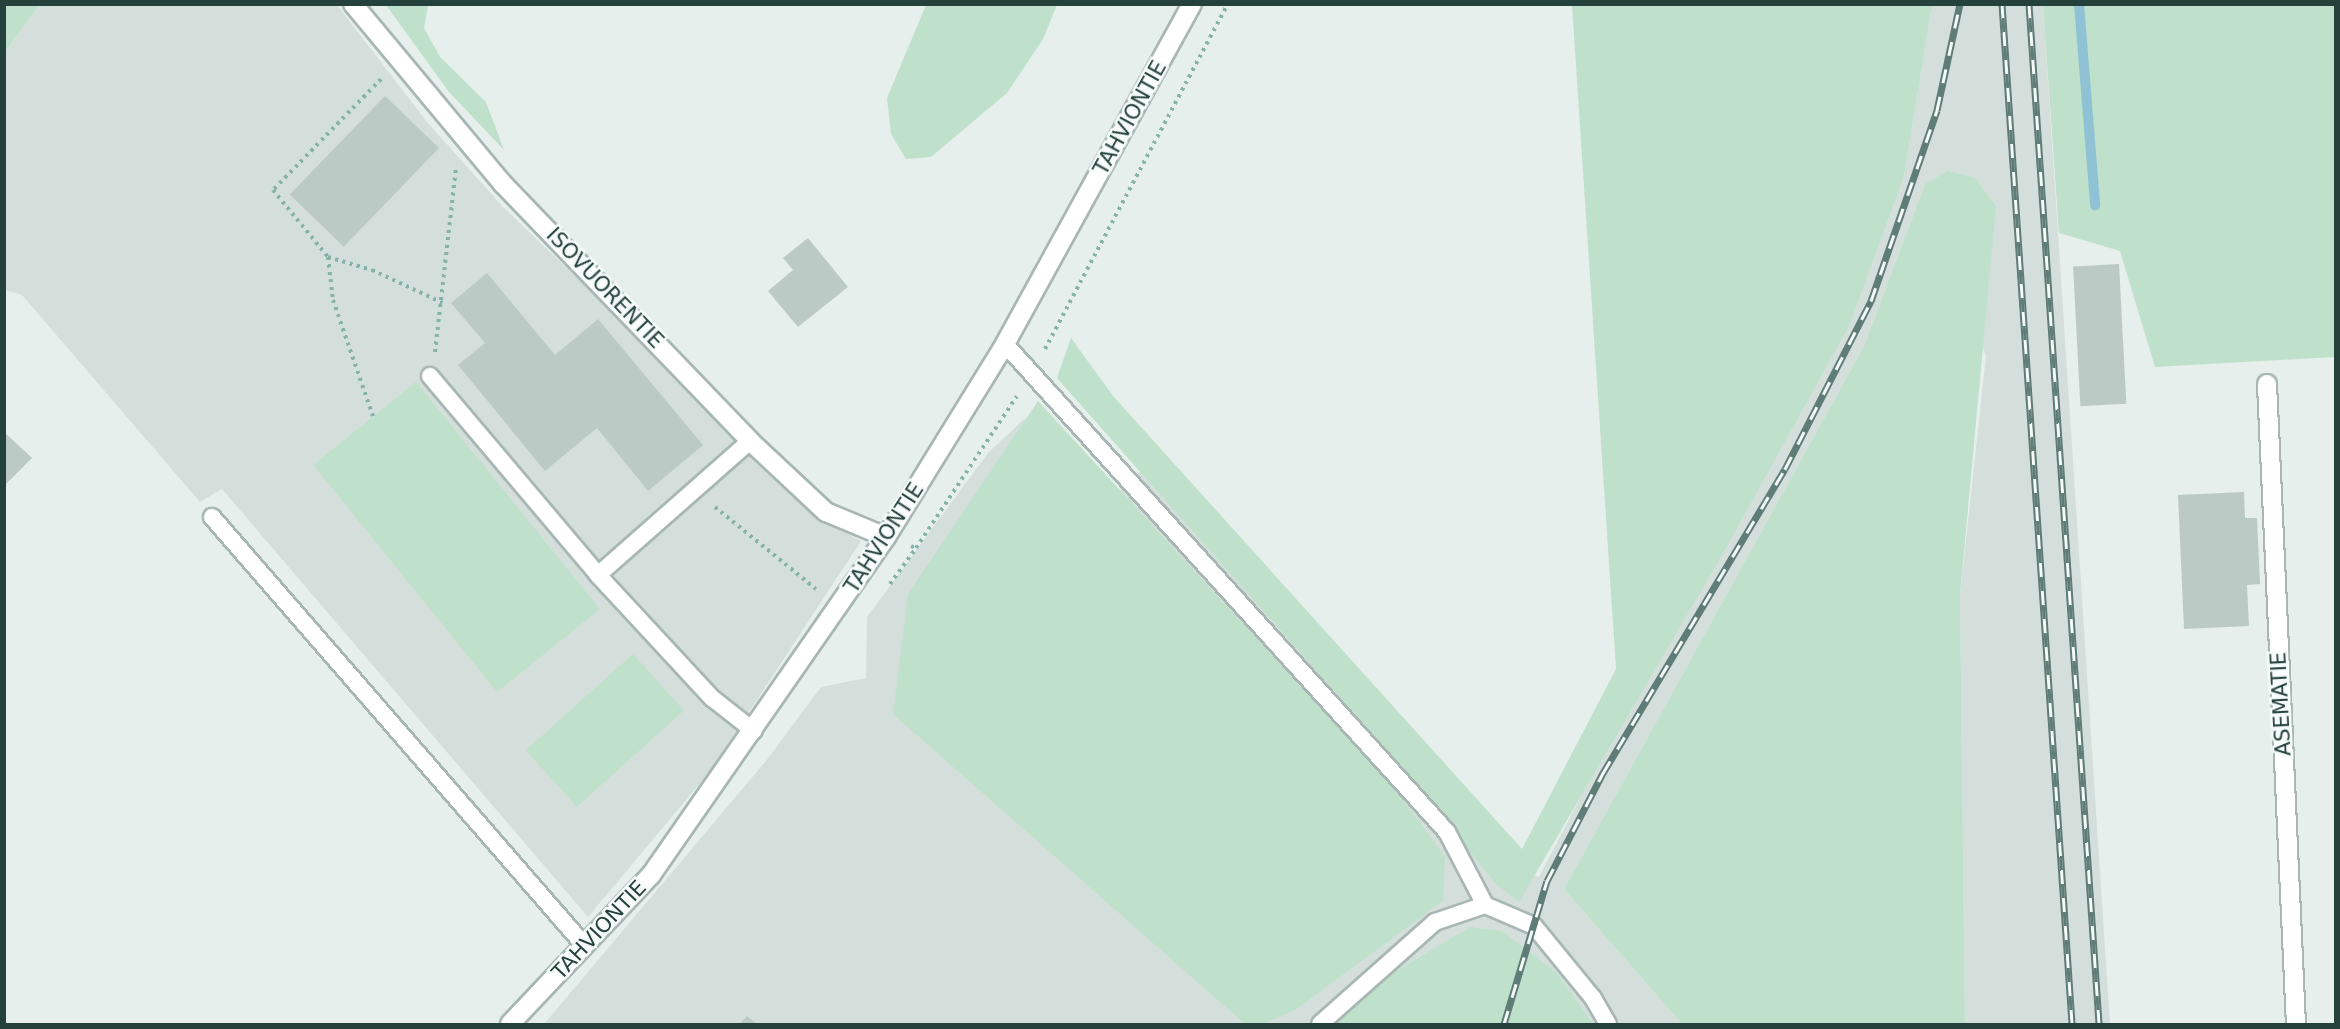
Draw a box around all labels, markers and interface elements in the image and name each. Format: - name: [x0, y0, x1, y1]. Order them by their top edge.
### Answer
- street label: TAHVIONTIE: [1088, 57, 1172, 179]
- street label: ISOVUORENTIE: [541, 222, 669, 354]
- street label: TAHVIONTIE: [839, 478, 929, 598]
- street label: ASEMATIE: [2266, 651, 2296, 757]
- street label: TAHVIONTIE: [547, 875, 651, 985]

